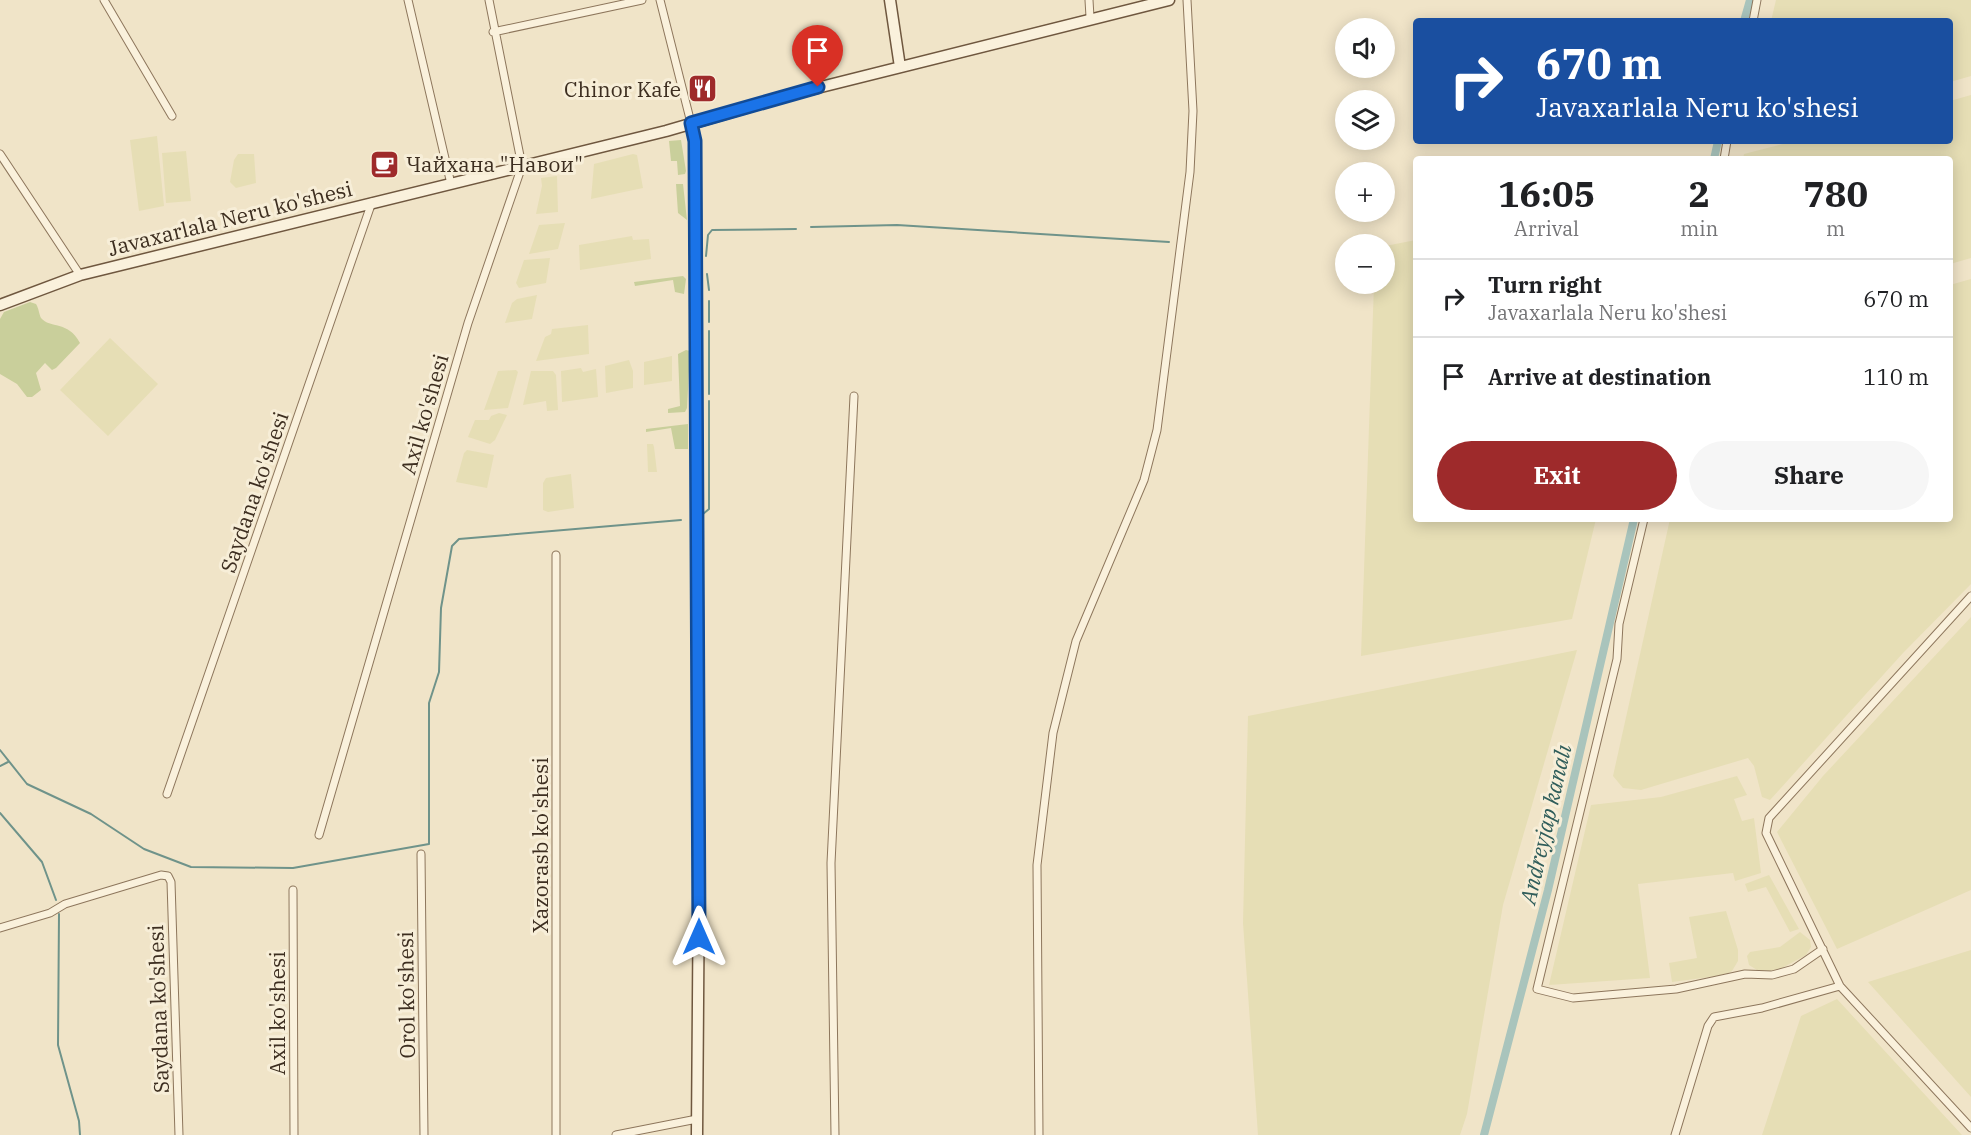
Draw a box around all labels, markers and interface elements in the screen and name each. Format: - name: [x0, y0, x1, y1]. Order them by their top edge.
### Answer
- map controls: [1335, 18, 1395, 294]
- button: sound: [1335, 18, 1395, 78]
- pin: [792, 25, 843, 87]
- icon: arrive: [801, 34, 834, 67]
- text: 670 m: [1536, 36, 1662, 91]
- icon: right: [1437, 42, 1515, 120]
- restaurant icon: Chinor Kafe: [686, 73, 718, 105]
- place label: Chinor Kafe: [564, 75, 681, 103]
- text: Javaxarlala Neru ko'shesi: [1536, 89, 1859, 124]
- button: layers: [1335, 90, 1395, 150]
- cafe icon: Чайхана "Навои": [369, 148, 401, 180]
- place label: Чайхана "Навои": [406, 150, 583, 178]
- button: +: [1335, 162, 1395, 222]
- text: 16:05: [1498, 170, 1595, 217]
- text: 2: [1688, 170, 1710, 217]
- text: 780: [1803, 170, 1868, 217]
- street label: Javaxarlala Neru ko'shesi: [105, 174, 355, 262]
- text: Arrival: [1514, 215, 1579, 242]
- text: min: [1680, 215, 1718, 242]
- text: m: [1826, 215, 1845, 242]
- button: −: [1335, 234, 1395, 294]
- text: Turn right: [1488, 270, 1602, 299]
- icon: right: [1437, 282, 1470, 315]
- text: 670 m: [1863, 284, 1929, 313]
- text: Javaxarlala Neru ko'shesi: [1488, 299, 1727, 326]
- street label: Axil ko'shesi: [393, 351, 455, 477]
- icon: arrive: [1437, 360, 1470, 393]
- text: Arrive at destination: [1488, 362, 1711, 391]
- text: 110 m: [1863, 362, 1929, 391]
- street label: Saydana ko'shesi: [213, 408, 295, 576]
- button: Exit: [1437, 441, 1677, 510]
- button: Share: [1689, 441, 1929, 510]
- water label: Andreyjap kanalı: [1512, 741, 1578, 909]
- street label: Xazorasb ko'shesi: [526, 757, 554, 933]
- position arrow: [667, 905, 731, 969]
- street label: Saydana ko'shesi: [141, 924, 175, 1094]
- street label: Orol ko'shesi: [391, 931, 421, 1059]
- street label: Axil ko'shesi: [263, 951, 291, 1075]

